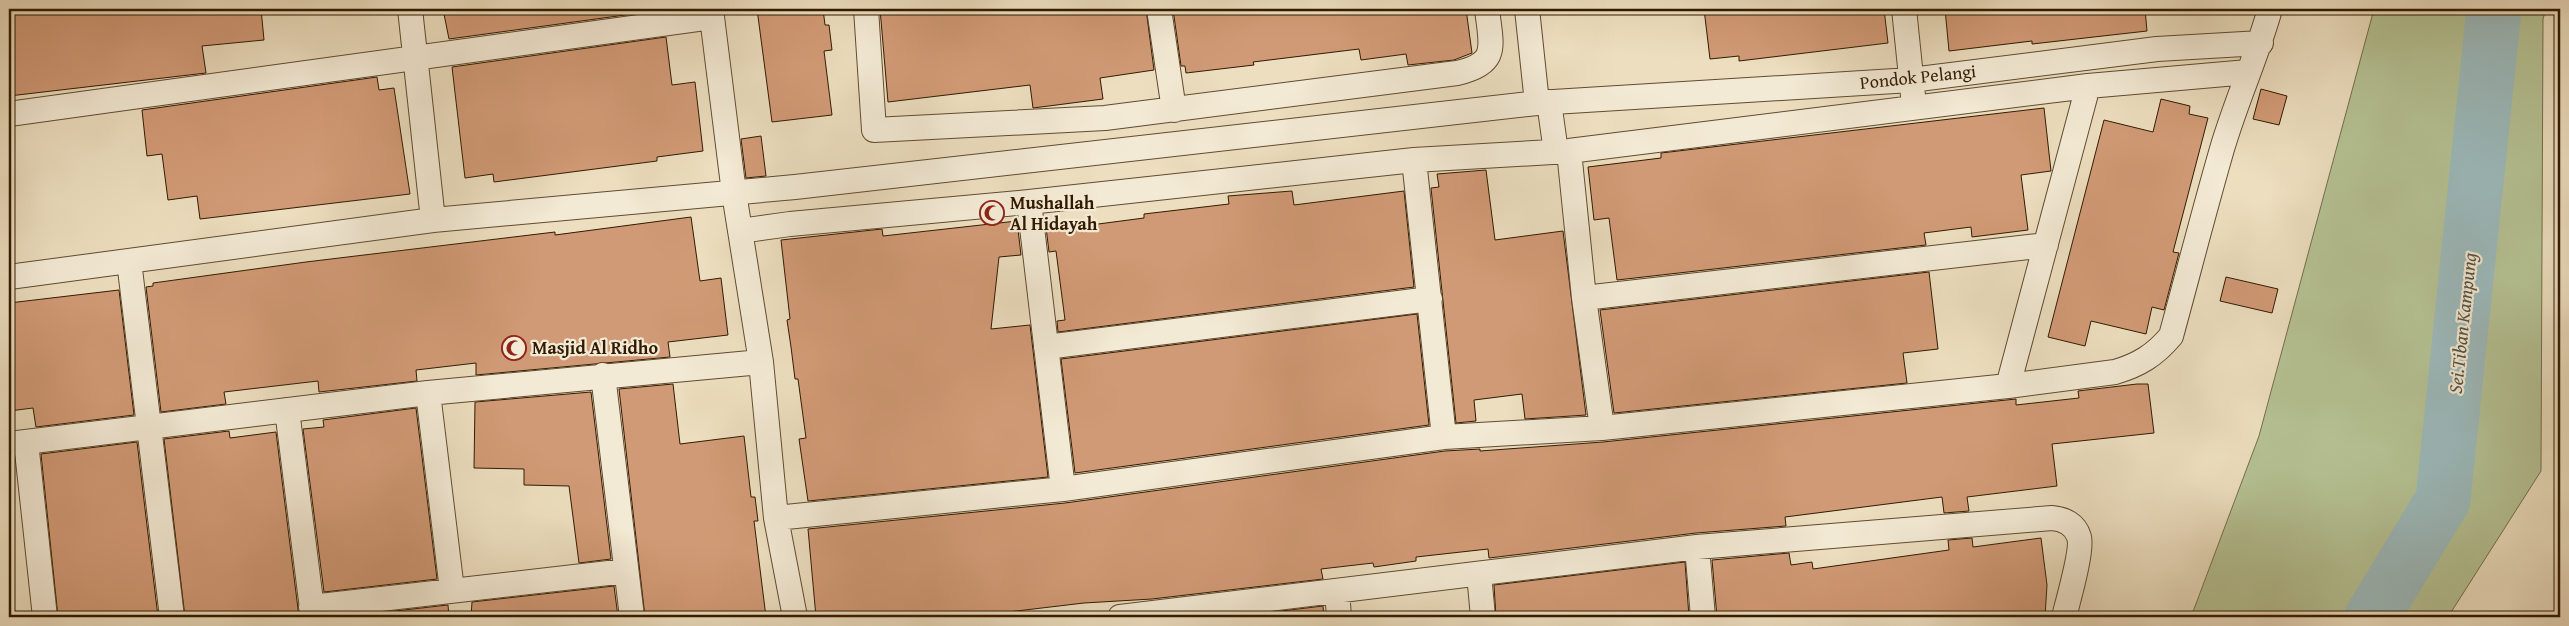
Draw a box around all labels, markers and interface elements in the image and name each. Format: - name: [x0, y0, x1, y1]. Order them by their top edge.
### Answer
- street label: Pondok Pelangi: [1859, 57, 1977, 96]
- place label: Mushallah Al Hidayah: [1010, 189, 1098, 237]
- mosque icon: Mushallah Al Hidayah: [979, 200, 1005, 226]
- water label: Sei.Tiban Kampung: [2441, 251, 2483, 395]
- place label: Masjid Al Ridho: [532, 334, 658, 361]
- mosque icon: Masjid Al Ridho: [501, 335, 527, 361]

